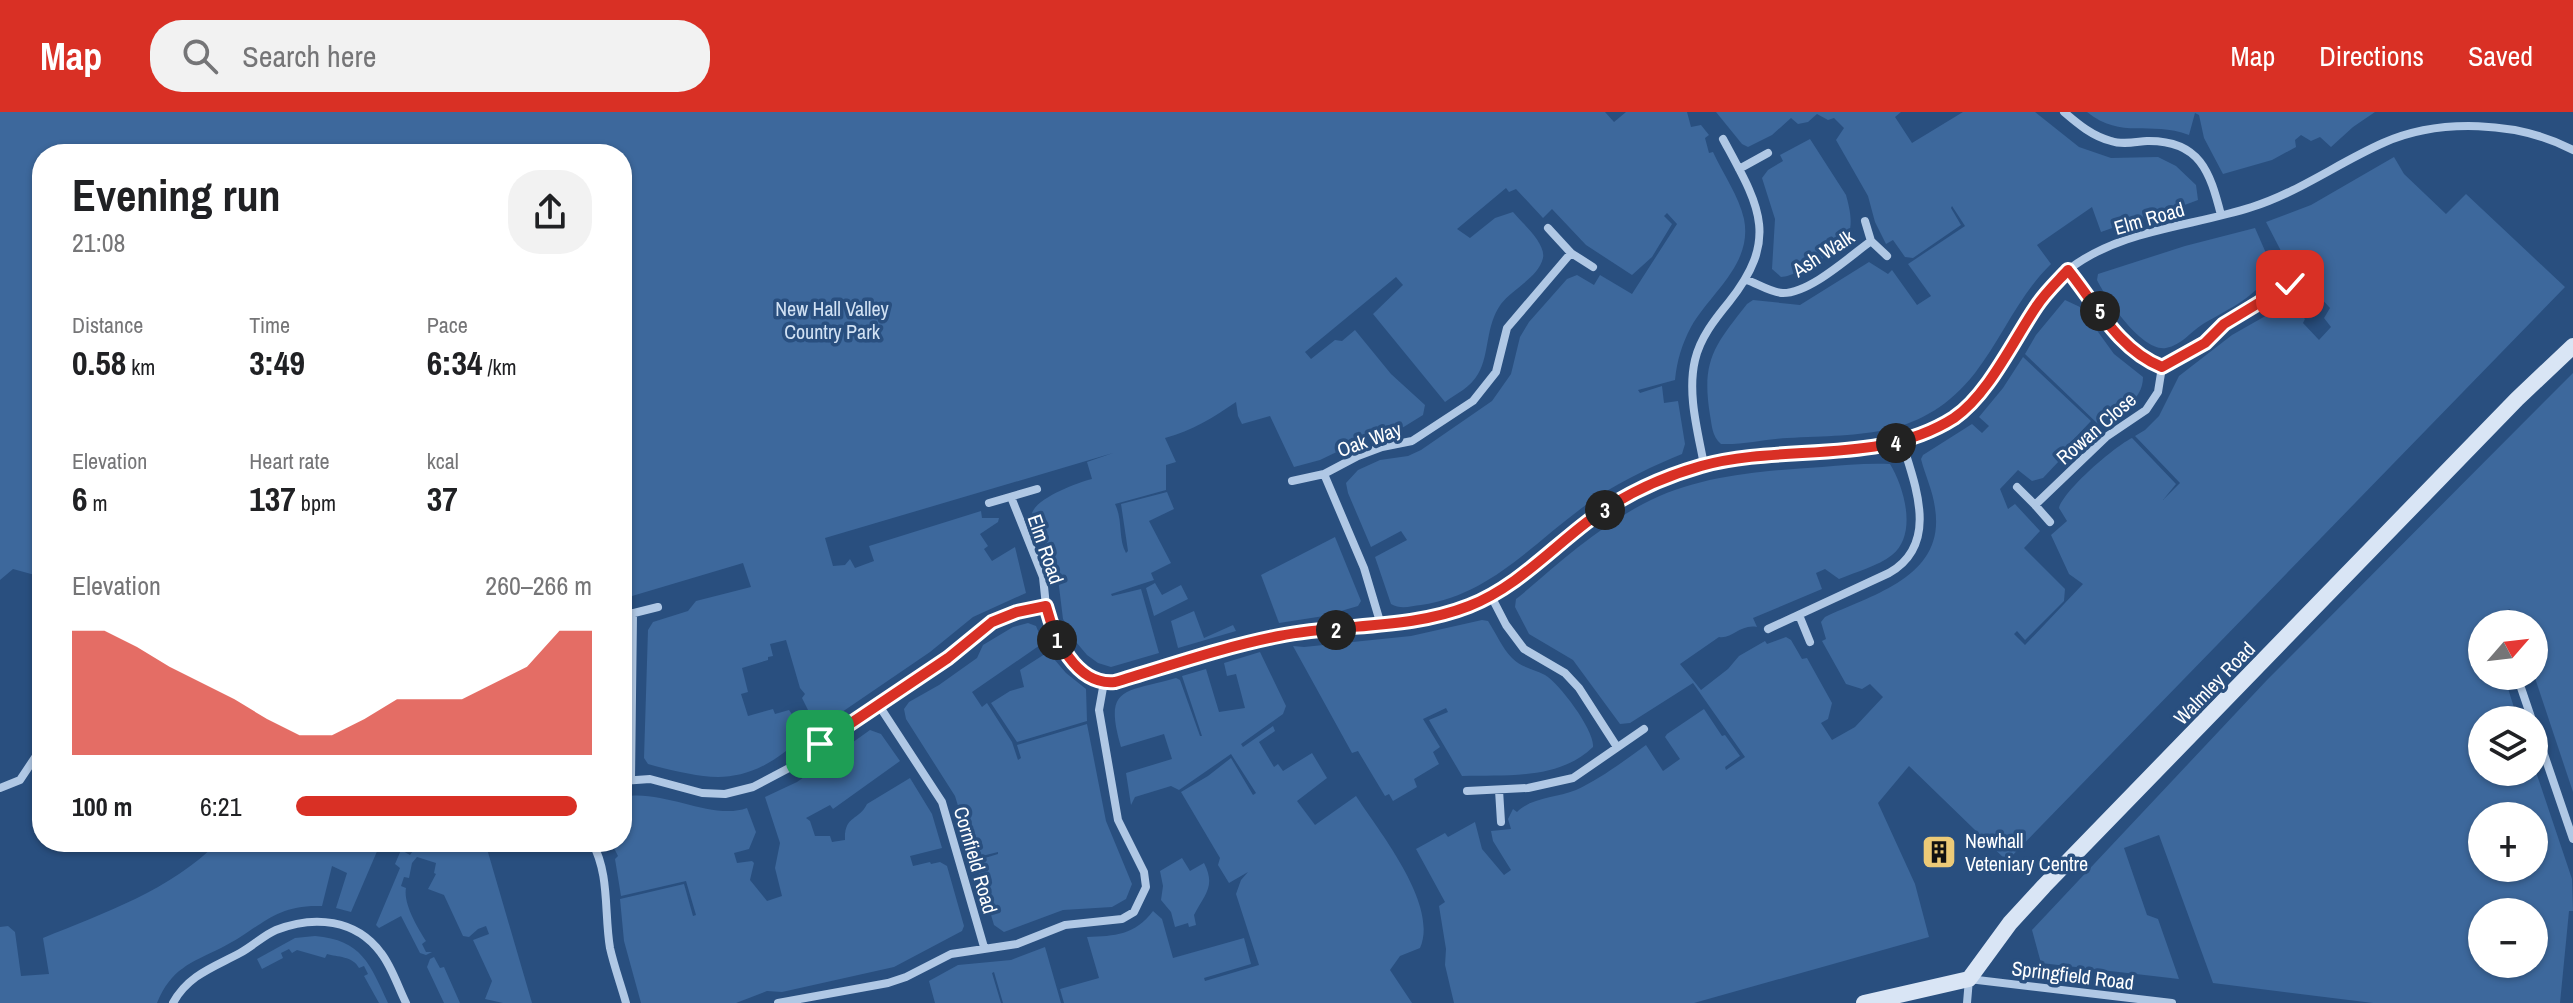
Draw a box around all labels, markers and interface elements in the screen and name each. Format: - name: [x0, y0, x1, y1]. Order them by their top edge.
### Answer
- search box: [150, 20, 710, 92]
- text: Map: [40, 31, 102, 82]
- icon: search: [178, 34, 222, 78]
- text: Search here: [242, 36, 376, 76]
- text: Map: [2231, 37, 2275, 75]
- text: Directions: [2319, 37, 2424, 75]
- text: Saved: [2468, 37, 2533, 75]
- text: Evening run: [72, 165, 281, 225]
- button: share: [508, 170, 592, 254]
- street label: Elm Road: [2111, 195, 2187, 241]
- street label: Ash Walk: [1786, 223, 1860, 284]
- text: 21:08: [72, 225, 125, 260]
- pin: [2256, 250, 2324, 318]
- icon: check: [2268, 262, 2312, 306]
- pin: 5: [2080, 291, 2120, 331]
- park label: New Hall Valley Country Park: [775, 295, 890, 345]
- text: 5: [2095, 296, 2105, 326]
- text: Distance: [72, 310, 143, 340]
- text: Time: [249, 310, 290, 340]
- text: Pace: [427, 310, 468, 340]
- text: 0.58: [72, 340, 126, 386]
- text: 3:49: [249, 340, 305, 386]
- text: 6:34: [427, 340, 482, 386]
- text: km: [126, 352, 155, 382]
- text: /km: [482, 352, 517, 382]
- street label: Rowan Close: [2050, 386, 2142, 470]
- street label: Oak Way: [1333, 415, 1406, 463]
- pin: 4: [1876, 423, 1916, 463]
- text: 4: [1891, 428, 1901, 458]
- text: Elevation: [72, 446, 147, 476]
- text: Heart rate: [249, 446, 330, 476]
- text: kcal: [427, 446, 459, 476]
- text: 6: [72, 476, 88, 522]
- text: 137: [249, 476, 296, 522]
- text: 37: [427, 476, 458, 522]
- text: m: [88, 488, 108, 518]
- text: bpm: [296, 488, 336, 518]
- pin: 3: [1585, 490, 1625, 530]
- text: 3: [1600, 495, 1610, 525]
- street label: Elm Road: [1022, 511, 1070, 587]
- text: Elevation: [72, 568, 161, 603]
- text: 260–266 m: [485, 568, 592, 603]
- pin: 2: [1316, 610, 1356, 650]
- north arrow: [2468, 610, 2548, 690]
- map controls: [2468, 610, 2548, 978]
- text: 2: [1331, 615, 1341, 645]
- pin: 1: [1037, 620, 1077, 660]
- text: 1: [1052, 625, 1062, 655]
- street label: Walmley Road: [2167, 635, 2261, 731]
- button: layers: [2468, 706, 2548, 786]
- pin: [786, 710, 854, 778]
- icon: arrive: [798, 722, 842, 766]
- text: 100 m: [72, 789, 132, 824]
- text: 6:21: [200, 789, 242, 824]
- button: +: [2468, 802, 2548, 882]
- street label: Cornfield Road: [948, 803, 1004, 917]
- place label: Newhall Veteniary Centre: [1965, 827, 2088, 877]
- building icon: Newhall Veteniary Centre: [1920, 833, 1958, 871]
- button: −: [2468, 898, 2548, 978]
- street label: Springfield Road: [2010, 954, 2136, 996]

